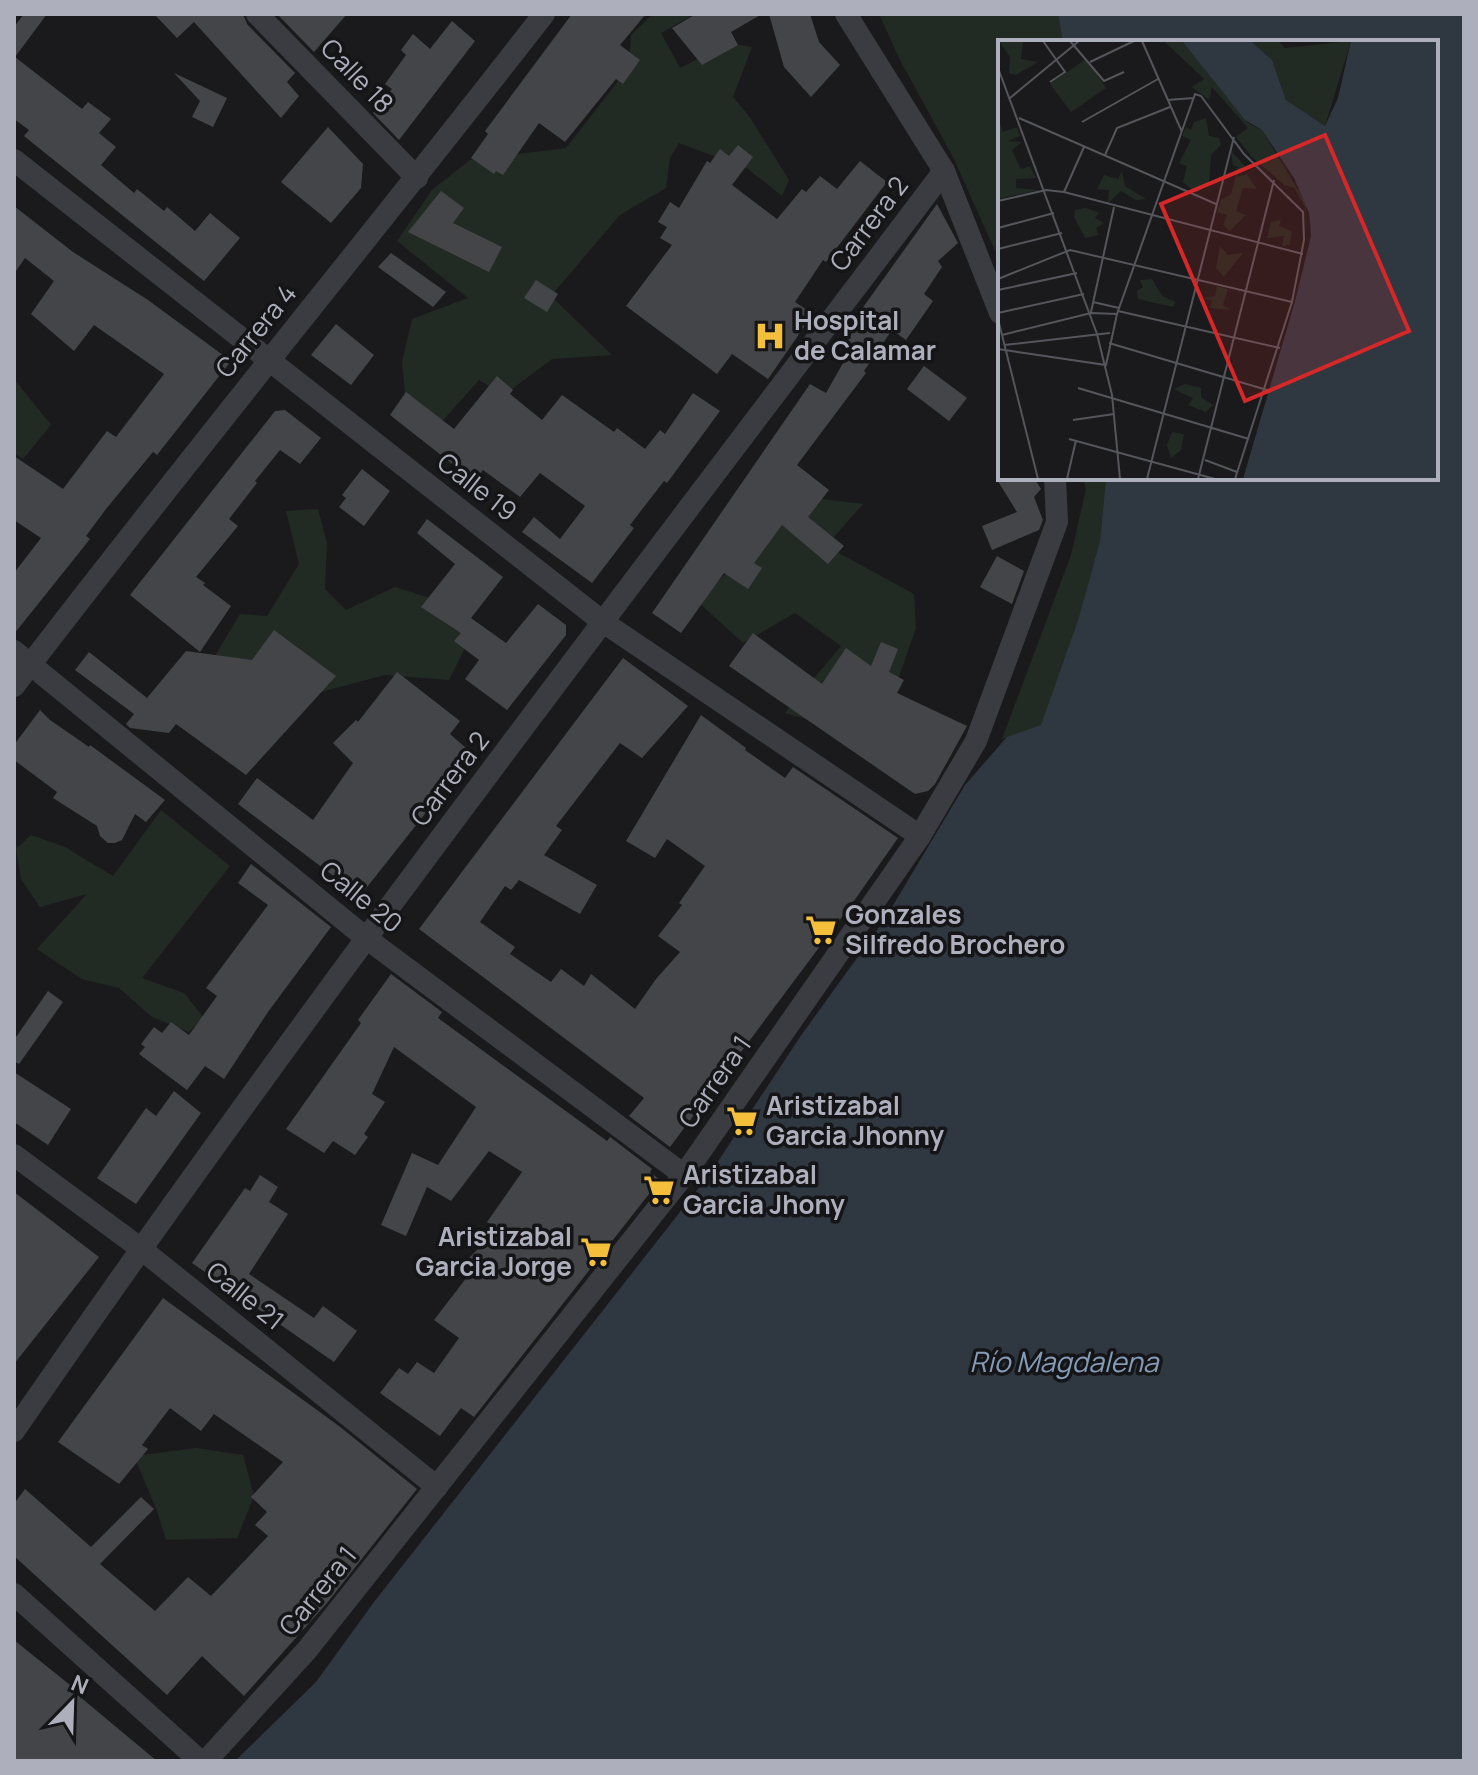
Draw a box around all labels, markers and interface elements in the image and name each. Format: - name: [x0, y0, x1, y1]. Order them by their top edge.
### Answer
- street label: Calle 18: [313, 30, 402, 120]
- inset map: [998, 40, 1438, 480]
- street label: Carrera 2: [821, 169, 916, 278]
- street label: Carrera 4: [206, 276, 304, 385]
- place label: Hospital de Calamar: [794, 302, 936, 368]
- hospital icon: Hospital de Calamar: [753, 319, 787, 353]
- street label: Calle 19: [430, 444, 525, 529]
- street label: Carrera 2: [402, 724, 497, 833]
- street label: Calle 20: [313, 852, 410, 941]
- place label: Gonzales Silfredo Brochero: [845, 896, 1065, 962]
- supermarket icon: Gonzales Silfredo Brochero: [804, 913, 838, 947]
- street label: Carrera 1: [669, 1028, 759, 1135]
- place label: Aristizabal Garcia Jhonny: [766, 1087, 945, 1153]
- supermarket icon: Aristizabal Garcia Jhonny: [725, 1104, 759, 1138]
- place label: Aristizabal Garcia Jhony: [683, 1156, 845, 1222]
- supermarket icon: Aristizabal Garcia Jhony: [642, 1173, 676, 1207]
- place label: Aristizabal Garcia Jorge: [415, 1218, 572, 1284]
- supermarket icon: Aristizabal Garcia Jorge: [579, 1235, 613, 1269]
- street label: Calle 21: [199, 1253, 292, 1338]
- water label: Río Magdalena: [970, 1342, 1160, 1380]
- street label: Carrera 1: [270, 1538, 364, 1643]
- north arrow: [32, 1663, 112, 1743]
- text: N: [67, 1668, 93, 1701]

